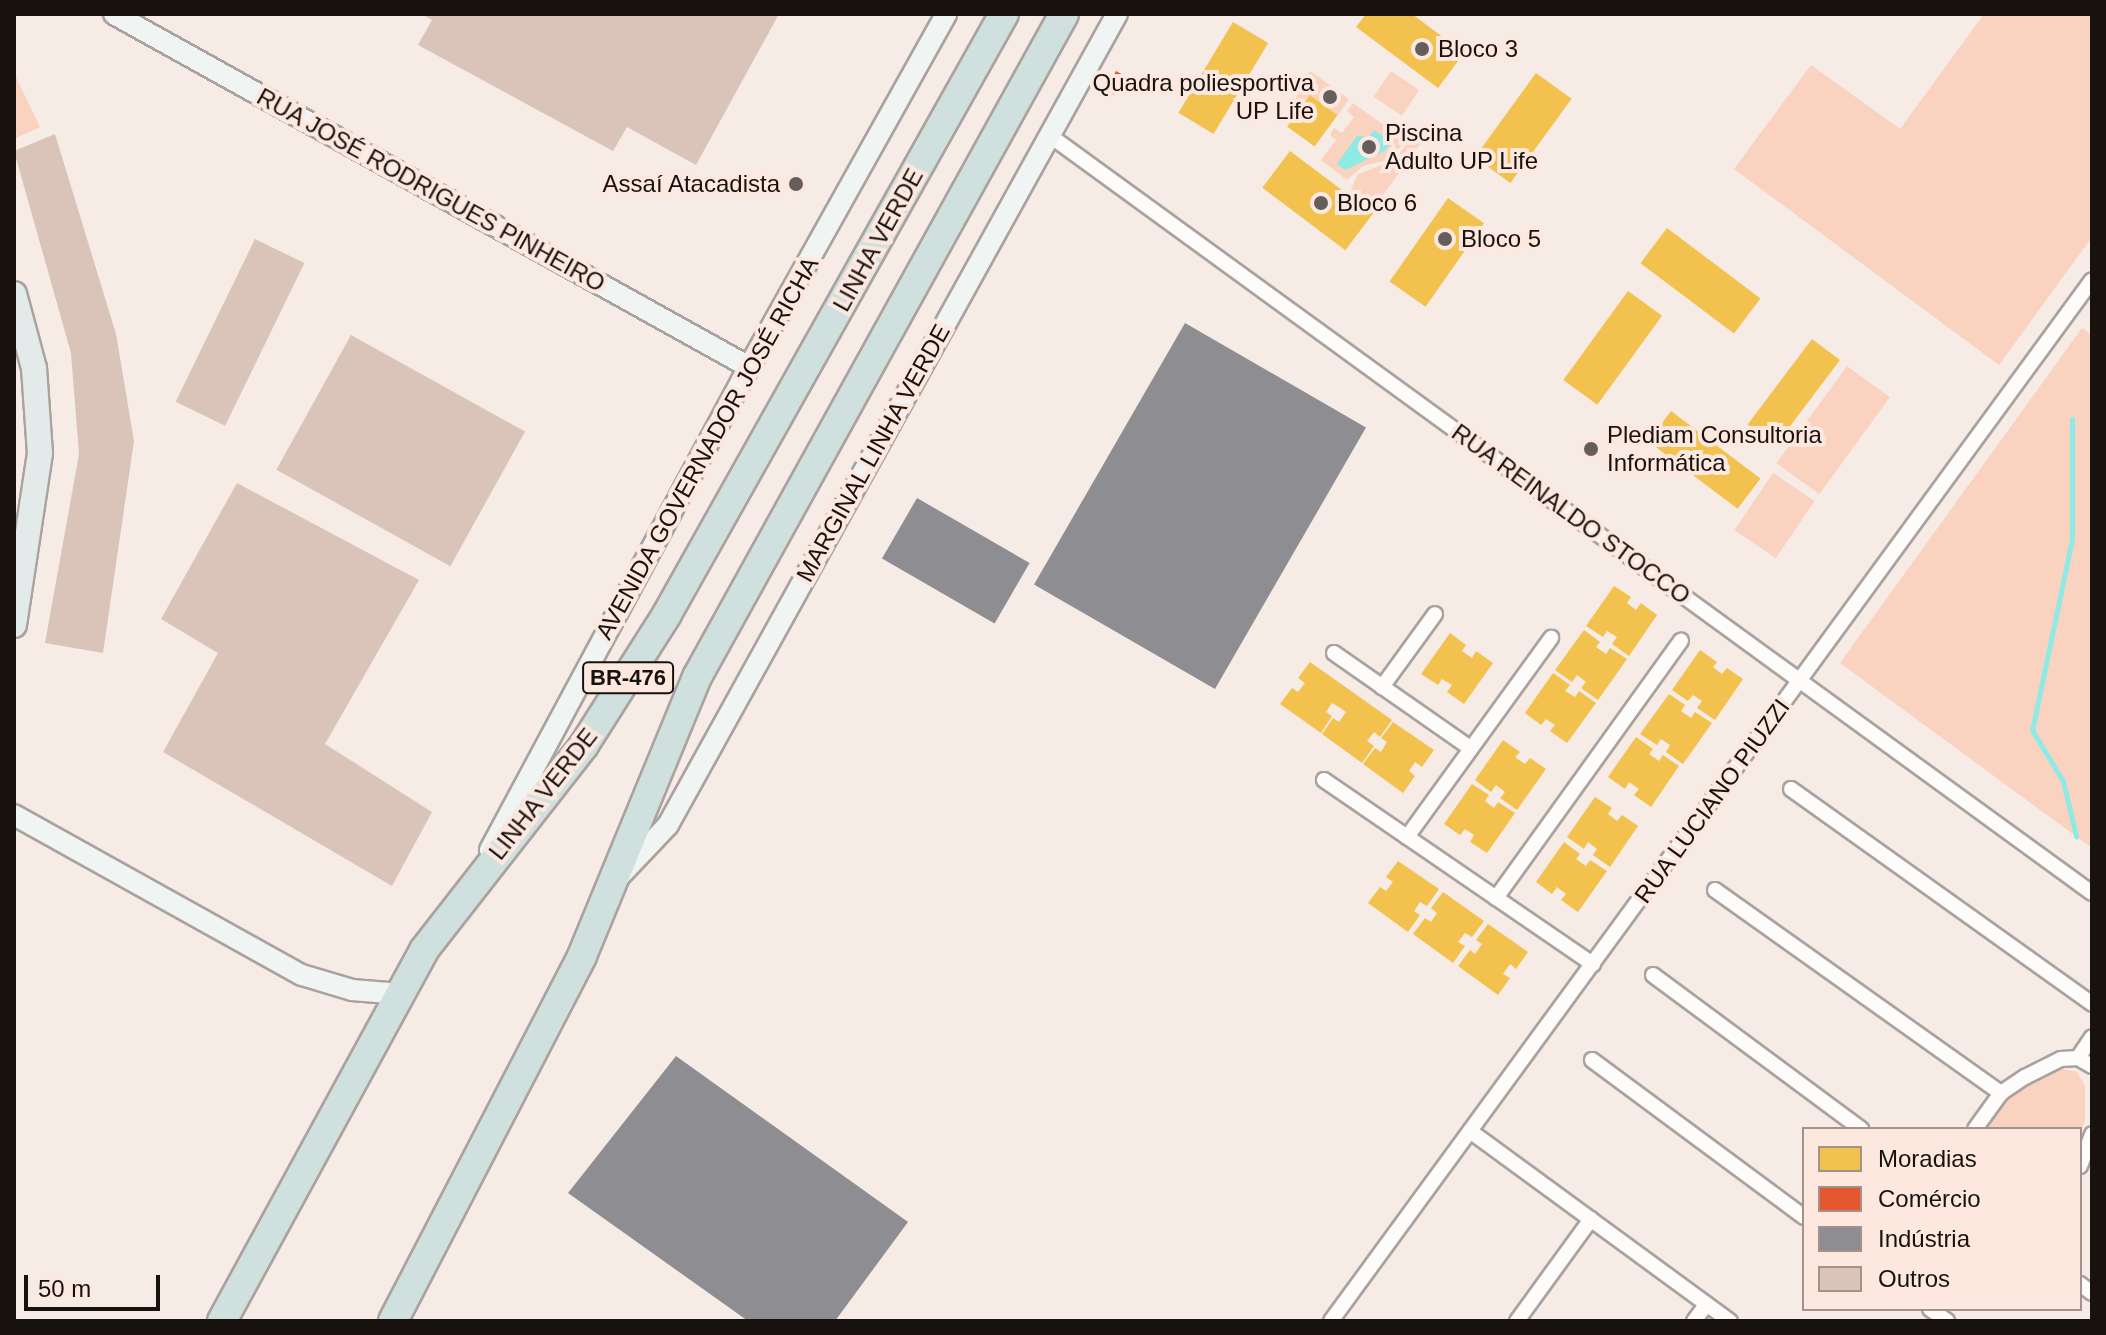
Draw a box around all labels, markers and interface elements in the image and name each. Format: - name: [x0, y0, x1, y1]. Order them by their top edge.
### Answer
- place label: Bloco 3: [1438, 35, 1518, 63]
- marker: Bloco 3: [1413, 40, 1431, 58]
- place label: Quadra poliesportiva UP Life: [1093, 69, 1314, 125]
- street label: RUA JOSÉ RODRIGUES PINHEIRO: [251, 82, 611, 298]
- marker: Quadra poliesportiva UP Life: [1321, 88, 1339, 106]
- place label: Piscina Adulto UP Life: [1385, 119, 1538, 175]
- marker: Piscina Adulto UP Life: [1360, 138, 1378, 156]
- street label: LINHA VERDE: [827, 163, 929, 317]
- place label: Assaí Atacadista: [601, 170, 780, 198]
- marker: Assaí Atacadista: [787, 175, 805, 193]
- place label: Bloco 6: [1337, 189, 1417, 217]
- marker: Bloco 6: [1312, 194, 1330, 212]
- place label: Bloco 5: [1461, 225, 1541, 253]
- marker: Bloco 5: [1436, 230, 1454, 248]
- street label: AVENIDA GOVERNADOR JOSÉ RICHA: [589, 251, 825, 645]
- street label: MARGINAL LINHA VERDE: [790, 318, 956, 588]
- street label: RUA REINALDO STOCCO: [1446, 417, 1696, 611]
- place label: Plediam Consultoria Informática: [1607, 421, 1822, 477]
- marker: Plediam Consultoria Informática: [1582, 440, 1600, 458]
- road number: BR-476: [582, 660, 674, 696]
- street label: RUA LUCIANO PIUZZI: [1628, 693, 1796, 909]
- street label: LINHA VERDE: [482, 722, 604, 866]
- legend: [1802, 1127, 2082, 1311]
- text: Moradias: [1878, 1145, 1977, 1172]
- text: Comércio: [1878, 1185, 1981, 1212]
- text: Indústria: [1878, 1225, 1970, 1252]
- scale bar: [28, 1259, 164, 1309]
- text: Outros: [1878, 1265, 1950, 1292]
- text: 50 m: [38, 1275, 91, 1302]

